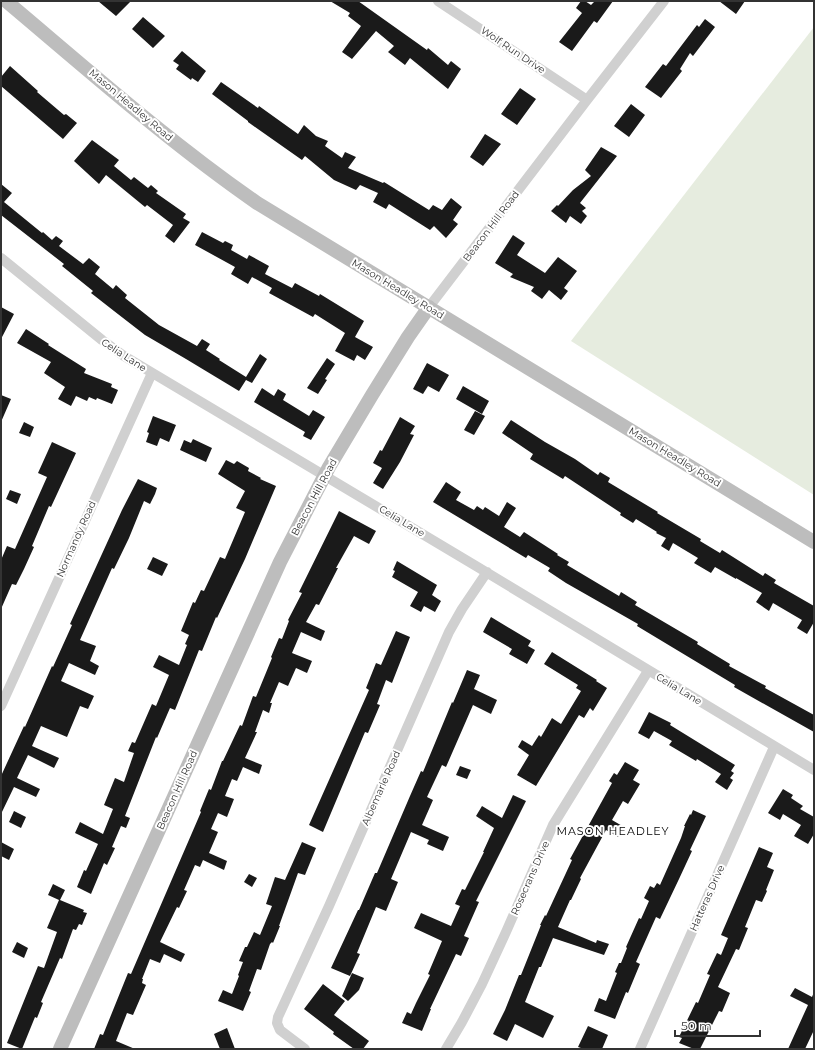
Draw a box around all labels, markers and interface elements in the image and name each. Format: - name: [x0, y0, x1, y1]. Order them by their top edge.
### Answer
- street label: Wolf Run Drive: [478, 24, 548, 76]
- street label: Mason Headley Road: [86, 66, 176, 144]
- street label: Beacon Hill Road: [460, 188, 522, 264]
- street label: Mason Headley Road: [349, 256, 447, 322]
- street label: Celia Lane: [99, 336, 149, 374]
- street label: Mason Headley Road: [626, 424, 724, 490]
- street label: Beacon Hill Road: [288, 456, 340, 538]
- street label: Normandy Road: [53, 499, 99, 579]
- street label: Celia Lane: [377, 502, 427, 540]
- street label: Celia Lane: [654, 670, 704, 708]
- street label: Beacon Hill Road: [154, 748, 200, 832]
- street label: Albemarle Road: [359, 749, 403, 827]
- district label: MASON HEADLEY: [556, 824, 670, 838]
- street label: Rosecrans Drive: [508, 839, 552, 917]
- street label: Hatteras Drive: [687, 863, 727, 933]
- scale bar: [675, 1012, 760, 1038]
- text: 50 m: [681, 1018, 712, 1033]

